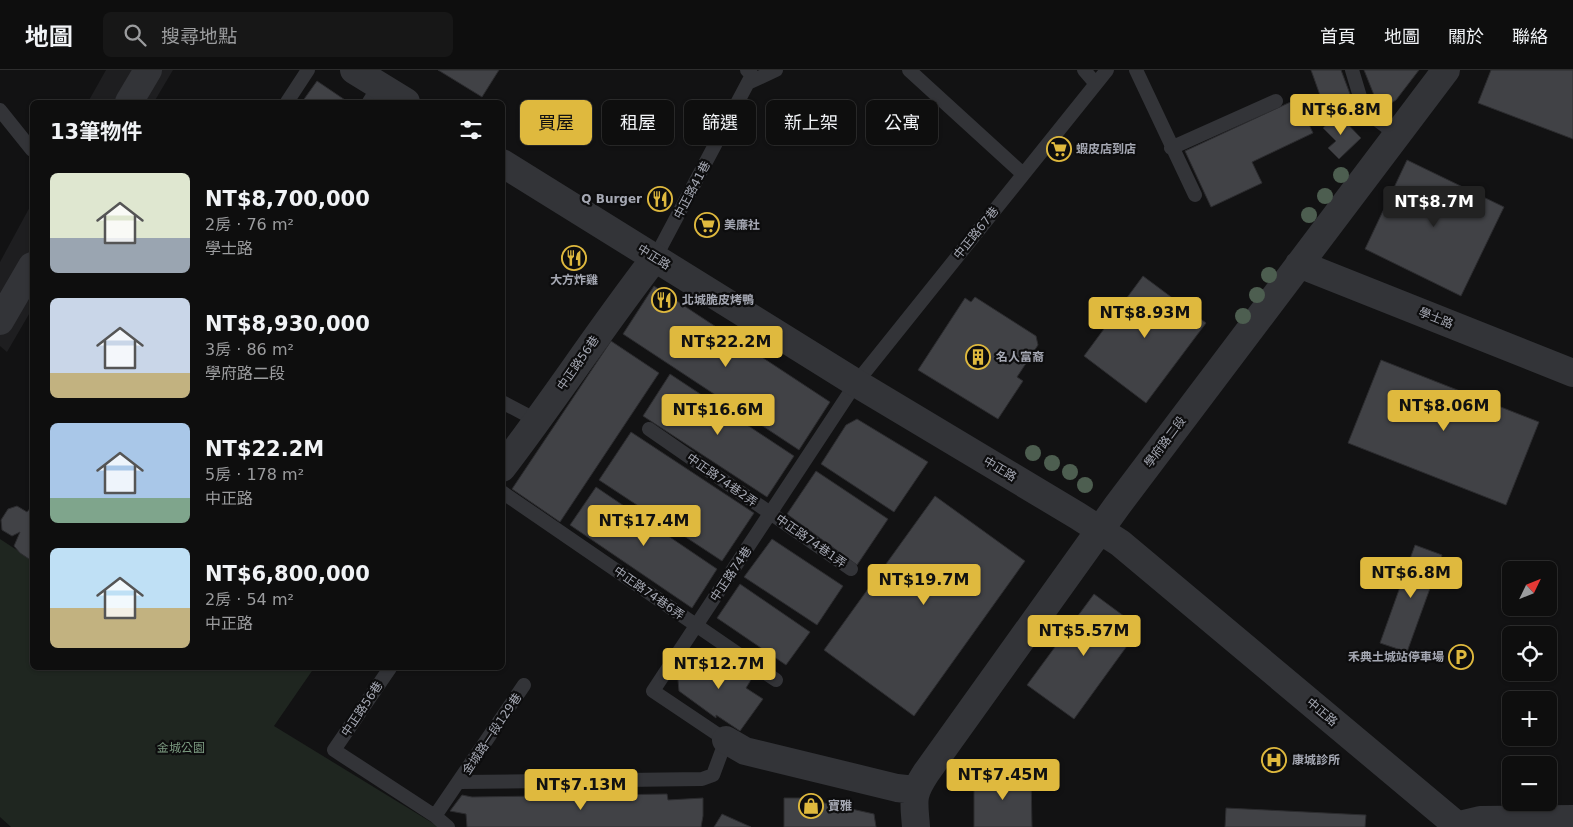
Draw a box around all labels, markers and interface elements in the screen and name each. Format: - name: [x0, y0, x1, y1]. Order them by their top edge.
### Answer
- search box: [103, 12, 453, 57]
- icon: search: [121, 21, 149, 49]
- text: 地圖: [25, 23, 73, 51]
- text: 搜尋地點: [161, 25, 237, 47]
- text: 首頁: [1320, 26, 1356, 47]
- text: 地圖: [1384, 26, 1420, 47]
- text: 關於: [1448, 26, 1484, 47]
- text: 聯絡: [1512, 26, 1548, 47]
- pin: NT$6.8M: [1295, 93, 1387, 136]
- chip: 買屋: [520, 100, 592, 145]
- chip: 租屋: [602, 100, 674, 145]
- chip: 篩選: [684, 100, 756, 145]
- chip: 新上架: [766, 100, 856, 145]
- chip: 公寓: [866, 100, 938, 145]
- text: NT$6.8M: [1301, 100, 1381, 119]
- icon: filters: [457, 116, 485, 144]
- text: 13筆物件: [50, 120, 142, 144]
- supermarket icon: 蝦皮店到店: [1046, 136, 1072, 162]
- place label: 蝦皮店到店: [1076, 142, 1136, 156]
- street label: 中正路41巷: [671, 159, 713, 221]
- restaurant icon: Q Burger: [647, 186, 673, 212]
- pin: NT$8.7M: [1388, 186, 1480, 228]
- text: NT$8,700,000: [205, 187, 370, 211]
- place label: Q Burger: [581, 192, 642, 206]
- text: NT$8.7M: [1394, 192, 1474, 211]
- icon: home: [90, 193, 150, 253]
- street label: 中正路67巷: [951, 204, 1001, 262]
- supermarket icon: 美廉社: [694, 212, 720, 238]
- text: 2房 · 76 m²: [205, 215, 294, 234]
- place label: 美廉社: [724, 218, 760, 232]
- text: 學士路: [205, 239, 253, 258]
- street label: 中正路: [635, 242, 673, 272]
- restaurant icon: 大方炸雞: [561, 245, 587, 271]
- place label: 大方炸雞: [550, 273, 598, 287]
- restaurant icon: 北城脆皮烤鴨: [651, 287, 677, 313]
- place label: 北城脆皮烤鴨: [682, 293, 754, 307]
- pin: NT$8.93M: [1093, 296, 1197, 339]
- text: NT$8.93M: [1100, 303, 1190, 322]
- street label: 學士路: [1417, 305, 1455, 331]
- text: NT$8,930,000: [205, 312, 370, 336]
- icon: home: [90, 318, 150, 378]
- pin: NT$22.2M: [674, 326, 778, 368]
- text: NT$22.2M: [681, 332, 771, 351]
- street label: 中正路56巷: [554, 333, 602, 393]
- text: 3房 · 86 m²: [205, 340, 294, 359]
- building icon: 名人富裔: [965, 344, 991, 370]
- place label: 名人富裔: [996, 350, 1044, 364]
- text: 學府路二段: [205, 364, 285, 383]
- pin: NT$8.06M: [1392, 390, 1496, 432]
- pin: NT$16.6M: [666, 394, 770, 436]
- text: NT$8.06M: [1399, 396, 1489, 415]
- text: NT$16.6M: [673, 400, 763, 419]
- street label: 學府路二段: [1141, 414, 1189, 470]
- text: NT$22.2M: [205, 437, 324, 461]
- icon: home: [90, 443, 150, 503]
- street label: 中正路74巷2弄: [684, 450, 760, 510]
- street label: 中正路: [981, 454, 1019, 484]
- text: 5房 · 178 m²: [205, 465, 304, 484]
- text: 中正路: [205, 489, 253, 508]
- pin: NT$17.4M: [592, 504, 696, 547]
- text: NT$17.4M: [599, 511, 689, 530]
- street label: 中正路74巷1弄: [773, 511, 849, 571]
- street label: 中正路74巷: [708, 544, 754, 604]
- pin: NT$6.8M: [1365, 556, 1457, 599]
- north arrow: [1502, 561, 1558, 616]
- map controls: [1502, 561, 1557, 811]
- text: NT$6,800,000: [205, 562, 370, 586]
- street label: 中正路74巷6弄: [611, 563, 687, 623]
- text: NT$6.8M: [1371, 563, 1451, 582]
- pin: NT$19.7M: [872, 564, 976, 606]
- icon: home: [90, 568, 150, 628]
- text: NT$19.7M: [879, 570, 969, 589]
- text: 2房 · 54 m²: [205, 590, 294, 609]
- text: 中正路: [205, 614, 253, 633]
- pin: NT$5.57M: [1032, 614, 1136, 657]
- text: NT$5.57M: [1039, 621, 1129, 640]
- button: locate: [1502, 626, 1557, 681]
- parking icon: 禾典土城站停車場: [1448, 644, 1474, 670]
- pin: NT$12.7M: [667, 648, 771, 690]
- place label: 禾典土城站停車場: [1348, 650, 1444, 664]
- text: NT$12.7M: [674, 654, 764, 673]
- street label: 中正路56巷: [339, 679, 385, 739]
- street label: 金城路一段129巷: [460, 691, 524, 777]
- button: +: [1502, 691, 1557, 746]
- street label: 中正路: [1304, 695, 1340, 729]
- park label: 金城公園: [157, 741, 205, 755]
- hospital icon: 康城診所: [1261, 747, 1287, 773]
- place label: 康城診所: [1292, 753, 1340, 767]
- button: −: [1502, 756, 1557, 811]
- pin: NT$7.45M: [951, 758, 1055, 801]
- text: NT$7.45M: [958, 765, 1048, 784]
- pin: NT$7.13M: [529, 768, 633, 811]
- text: NT$7.13M: [536, 775, 626, 794]
- shop icon: 寶雅: [798, 793, 824, 819]
- place label: 寶雅: [828, 799, 852, 813]

